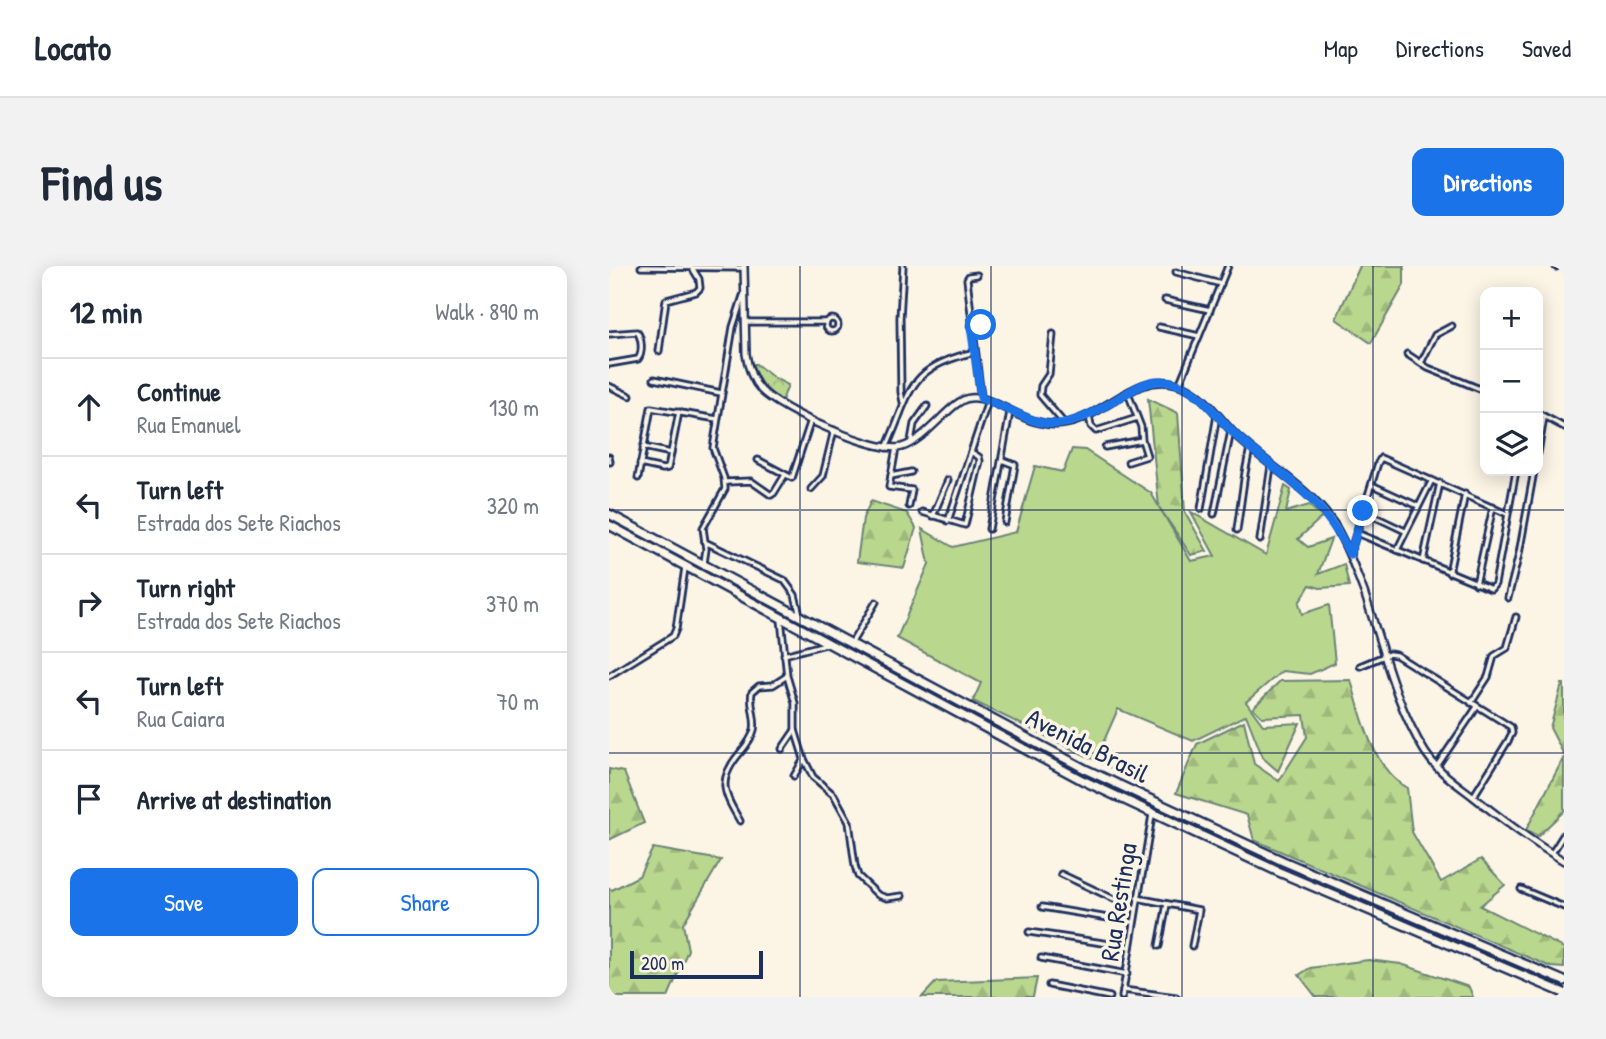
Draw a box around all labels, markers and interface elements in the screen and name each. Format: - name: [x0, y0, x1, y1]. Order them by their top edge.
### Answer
- text: Locato: [35, 26, 111, 70]
- text: Map: [1324, 32, 1358, 64]
- text: Directions: [1396, 32, 1484, 64]
- text: Saved: [1522, 32, 1571, 64]
- button: Directions: [1412, 148, 1564, 216]
- text: Find us: [42, 149, 162, 215]
- map controls: [1480, 287, 1543, 476]
- button: +: [1480, 287, 1543, 350]
- text: 12 min: [70, 292, 143, 332]
- text: Walk · 890 m: [435, 296, 539, 327]
- route start: [965, 309, 996, 340]
- button: −: [1480, 350, 1543, 413]
- text: Continue: [137, 374, 221, 409]
- icon: ahead: [70, 388, 108, 426]
- text: 130 m: [489, 392, 539, 423]
- text: Rua Emanuel: [137, 409, 241, 440]
- button: layers: [1480, 413, 1543, 476]
- text: Turn left: [137, 472, 223, 507]
- icon: left: [70, 486, 108, 524]
- text: 320 m: [487, 490, 539, 521]
- route end: [1347, 495, 1378, 526]
- text: Estrada dos Sete Riachos: [137, 507, 341, 538]
- text: Turn right: [137, 570, 235, 605]
- icon: right: [70, 584, 108, 622]
- text: 370 m: [486, 588, 539, 619]
- text: Estrada dos Sete Riachos: [137, 605, 341, 636]
- text: Turn left: [137, 668, 223, 703]
- icon: left: [70, 682, 108, 720]
- text: 70 m: [496, 686, 539, 717]
- street label: Avenida Brasil: [1021, 699, 1155, 791]
- text: Rua Caiara: [137, 703, 225, 734]
- icon: arrive: [70, 780, 108, 818]
- text: Arrive at destination: [137, 782, 332, 817]
- street label: Rua Restinga: [1091, 841, 1145, 963]
- button: Save: [70, 868, 298, 936]
- button: Share: [312, 868, 539, 936]
- scale bar: [630, 948, 763, 980]
- text: 200 m: [641, 950, 684, 976]

